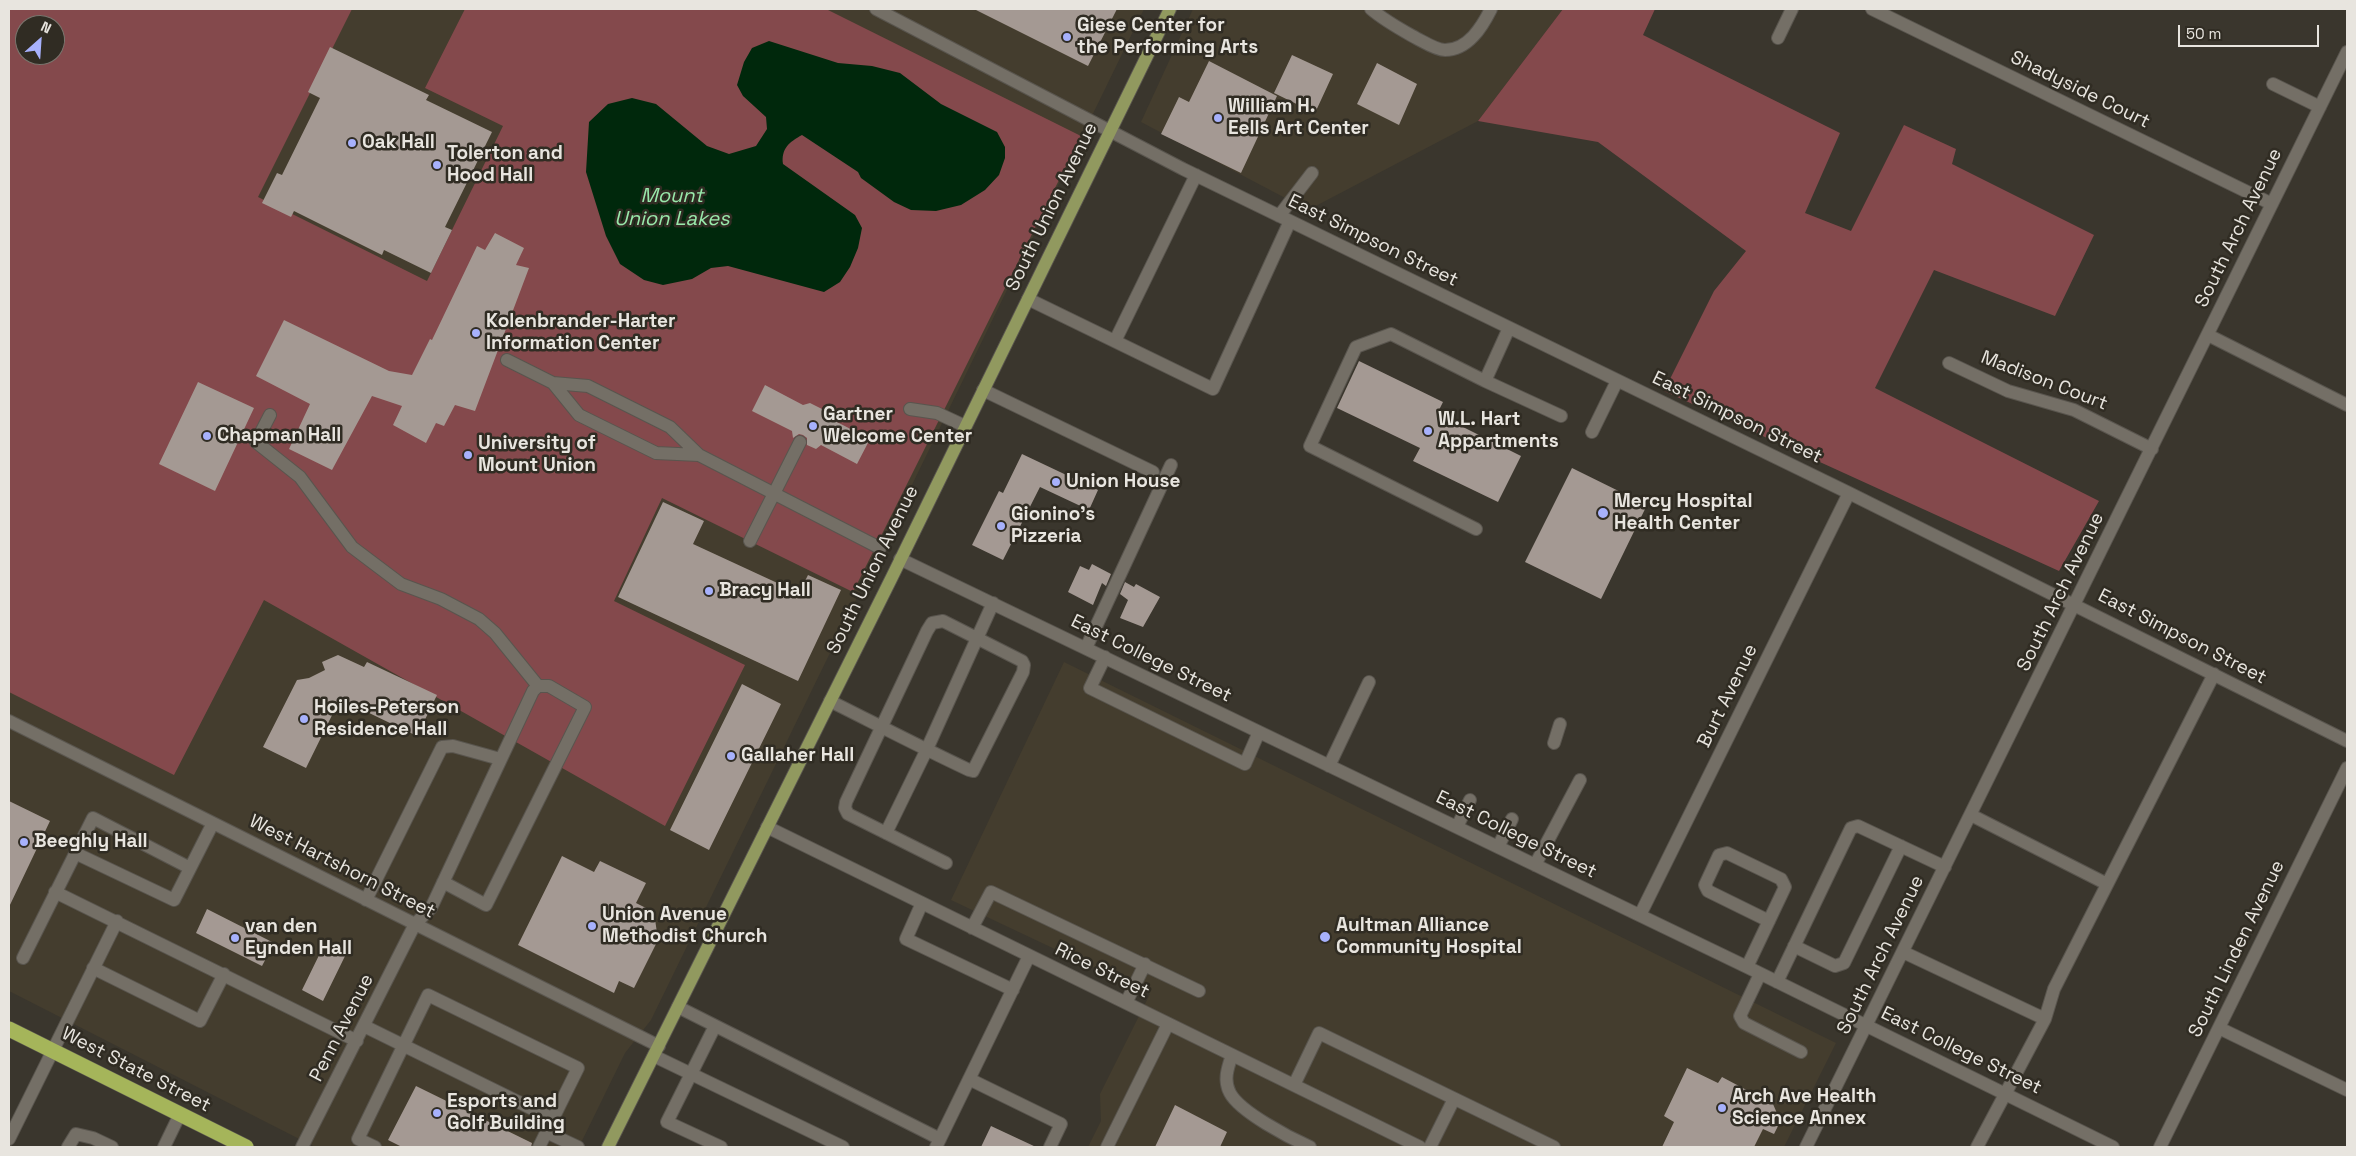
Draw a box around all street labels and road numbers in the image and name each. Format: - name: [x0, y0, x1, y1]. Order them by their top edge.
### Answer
- street label: Shadyside Court: [2007, 46, 2153, 134]
- street label: South Union Avenue: [1001, 119, 1103, 295]
- street label: South Arch Avenue: [2191, 145, 2287, 311]
- street label: East Simpson Street: [1284, 190, 1462, 292]
- street label: Madison Court: [1977, 346, 2111, 416]
- street label: East Simpson Street: [1648, 367, 1826, 469]
- street label: South Union Avenue: [822, 482, 924, 658]
- street label: South Arch Avenue: [2013, 509, 2109, 675]
- street label: East Simpson Street: [2094, 585, 2270, 689]
- street label: East College Street: [1067, 610, 1235, 708]
- street label: Burt Avenue: [1693, 641, 1763, 751]
- street label: East College Street: [1432, 786, 1600, 884]
- street label: West Hartshorn Street: [245, 810, 439, 924]
- street label: South Linden Avenue: [2184, 857, 2290, 1041]
- street label: South Arch Avenue: [1833, 872, 1929, 1038]
- street label: Rice Street: [1051, 938, 1153, 1004]
- street label: Penn Avenue: [305, 970, 379, 1086]
- street label: East College Street: [1877, 1002, 2045, 1100]
- street label: West State Street: [58, 1023, 214, 1117]

